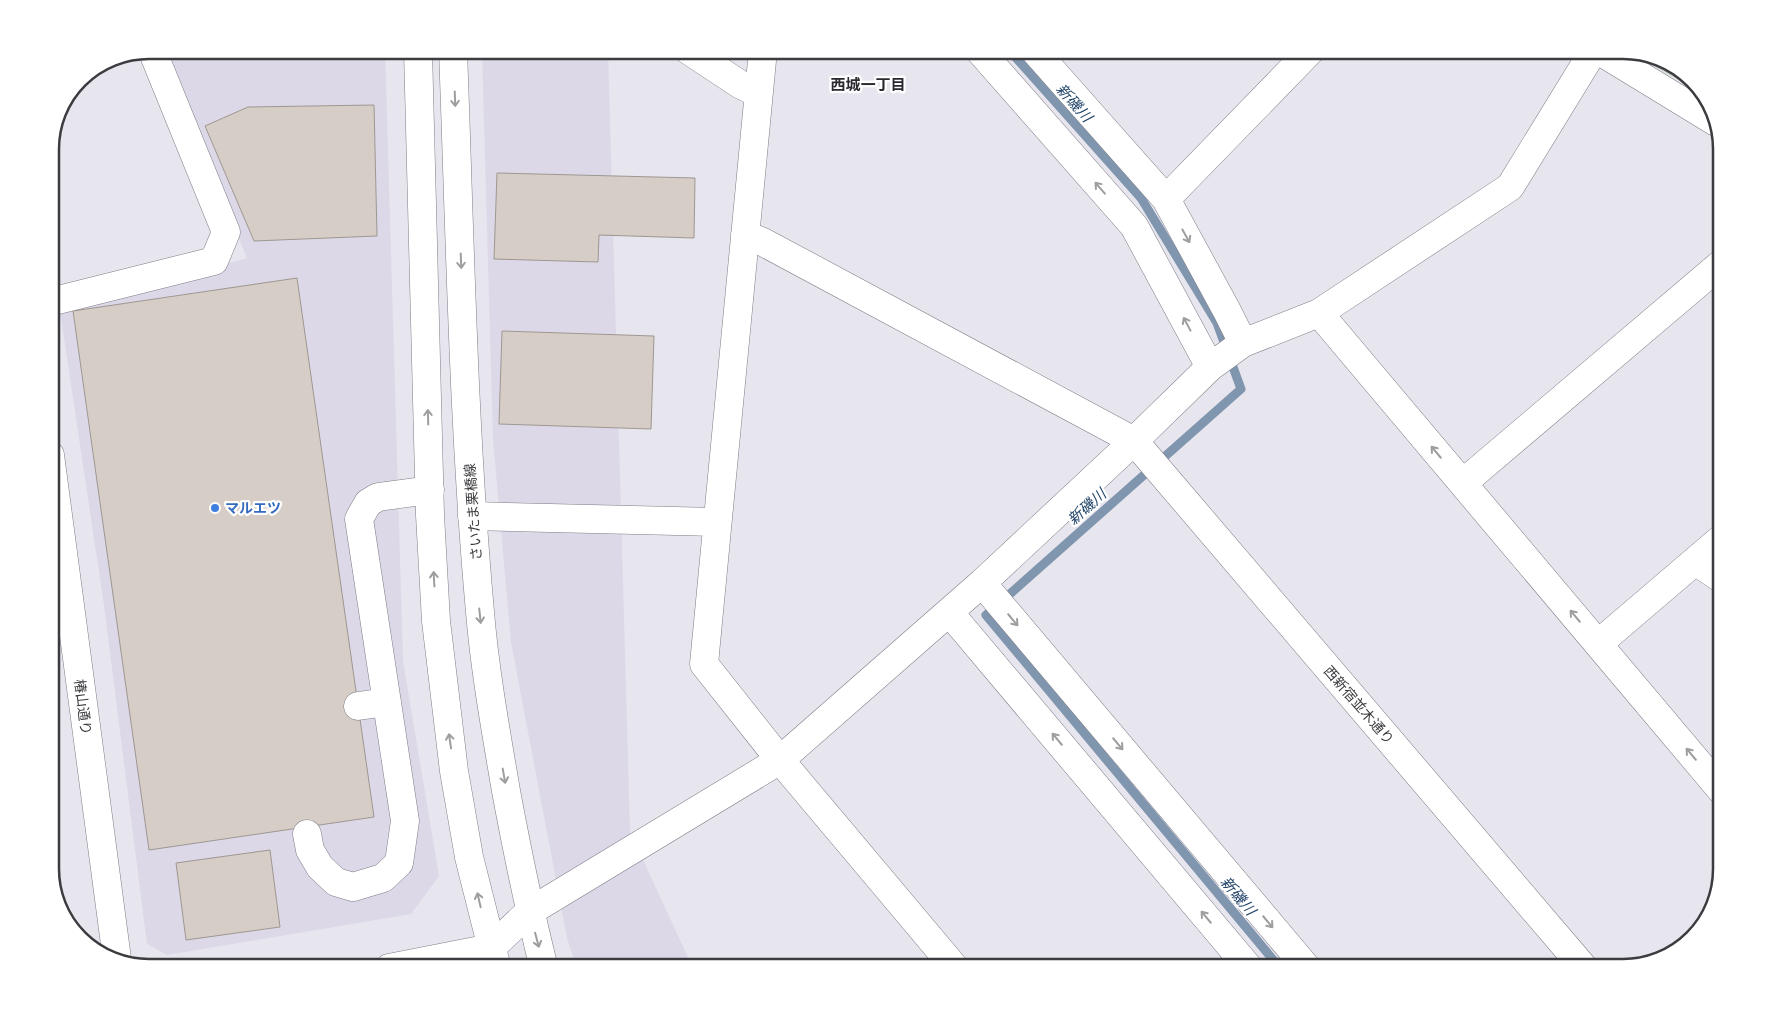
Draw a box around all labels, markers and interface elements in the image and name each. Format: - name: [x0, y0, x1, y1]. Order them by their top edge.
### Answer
- district label: 西城一丁目: [830, 76, 906, 93]
- water label: 新磯川: [1053, 81, 1096, 127]
- one-way arrow: [450, 90, 460, 106]
- one-way arrow: [1094, 181, 1106, 194]
- one-way arrow: [1181, 229, 1191, 244]
- one-way arrow: [456, 253, 465, 269]
- one-way arrow: [1182, 317, 1192, 332]
- one-way arrow: [423, 409, 433, 426]
- one-way arrow: [1430, 445, 1442, 458]
- street label: さいたま栗橋線: [463, 463, 484, 561]
- water label: 新磯川: [1065, 485, 1111, 528]
- place label: マルエツ: [225, 501, 281, 516]
- marker: マルエツ: [209, 502, 221, 514]
- one-way arrow: [429, 571, 438, 587]
- one-way arrow: [475, 607, 485, 623]
- one-way arrow: [1569, 610, 1580, 623]
- one-way arrow: [1007, 613, 1018, 626]
- street label: 西新宿並木通り: [1321, 663, 1396, 747]
- street label: 椿山通り: [72, 678, 93, 736]
- one-way arrow: [445, 733, 455, 749]
- one-way arrow: [1051, 733, 1062, 746]
- one-way arrow: [1112, 737, 1123, 750]
- one-way arrow: [1685, 748, 1696, 761]
- one-way arrow: [499, 768, 509, 784]
- water label: 新磯川: [1217, 874, 1260, 920]
- one-way arrow: [474, 893, 483, 909]
- one-way arrow: [1200, 911, 1212, 924]
- one-way arrow: [1262, 915, 1273, 928]
- one-way arrow: [532, 932, 542, 948]

